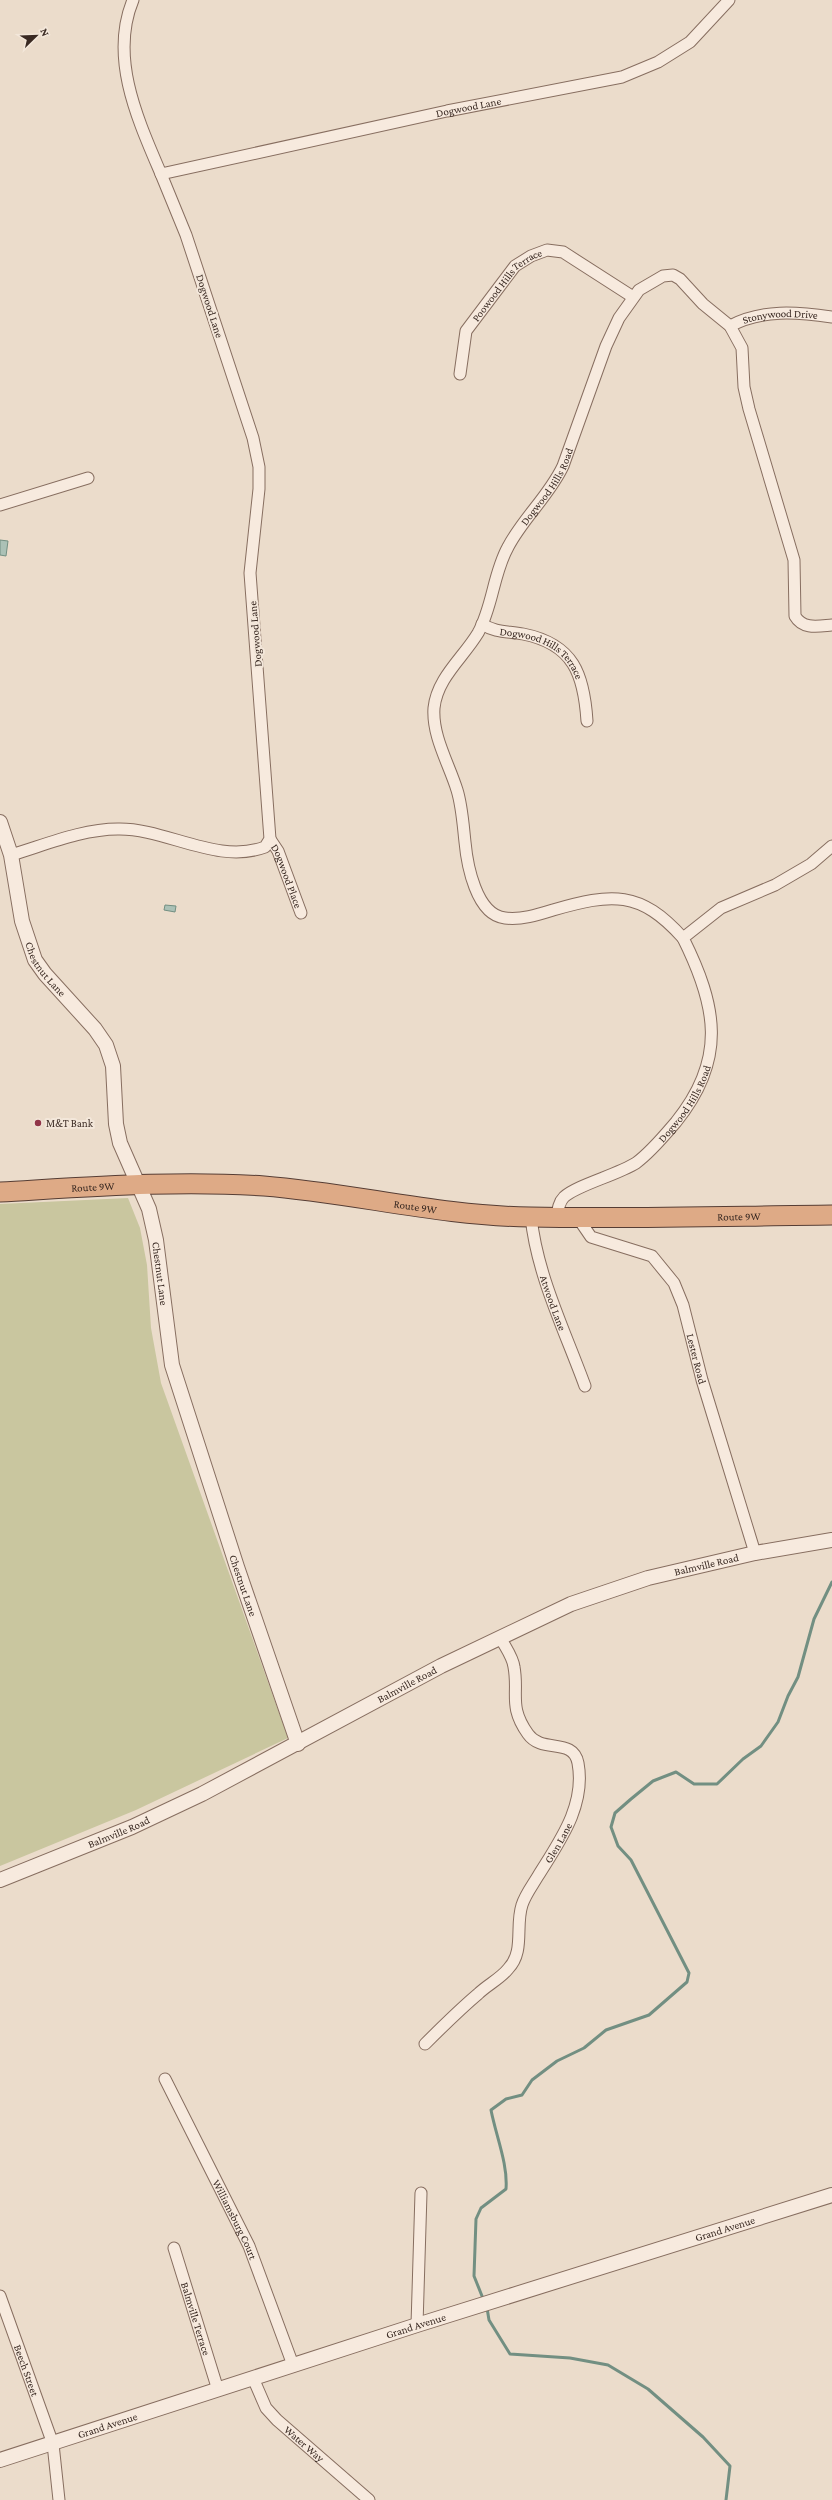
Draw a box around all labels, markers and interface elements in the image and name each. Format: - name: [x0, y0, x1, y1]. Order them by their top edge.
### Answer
- north arrow: [16, 16, 56, 56]
- text: N: [38, 26, 52, 38]
- street label: Dogwood Lane: [435, 95, 502, 119]
- street label: Poowood Hills Terrace: [469, 246, 544, 324]
- street label: Dogwood Lane: [193, 273, 226, 340]
- street label: Stonywood Drive: [741, 307, 819, 326]
- street label: Dogwood Hills Road: [518, 446, 575, 527]
- street label: Dogwood Lane: [246, 600, 265, 667]
- street label: Dogwood Hills Terrace: [499, 625, 586, 681]
- street label: Dogwood Place: [269, 842, 305, 910]
- street label: Chestnut Lane: [23, 940, 68, 999]
- street label: Dogwood Hills Road: [655, 1063, 713, 1145]
- place label: M&T Bank: [46, 1117, 94, 1129]
- marker: M&T Bank: [33, 1118, 43, 1128]
- street label: Route 9W: [71, 1180, 116, 1194]
- street label: Route 9W: [393, 1197, 439, 1216]
- street label: Route 9W: [717, 1210, 762, 1223]
- street label: Chestnut Lane: [150, 1241, 170, 1306]
- street label: Atwood Lane: [538, 1274, 569, 1332]
- street label: Lester Road: [684, 1332, 709, 1386]
- street label: Balmville Road: [673, 1551, 740, 1578]
- street label: Chestnut Lane: [227, 1553, 260, 1618]
- street label: Balmville Road: [375, 1663, 439, 1705]
- street label: Balmville Road: [86, 1814, 152, 1850]
- street label: Glen Lane: [542, 1821, 574, 1865]
- street label: Williamsburg Court: [210, 2177, 260, 2261]
- street label: Grand Avenue: [694, 2213, 756, 2244]
- street label: Balmville Terrace: [179, 2281, 213, 2357]
- street label: Grand Avenue: [384, 2310, 447, 2341]
- street label: Beech Street: [12, 2343, 42, 2398]
- street label: Grand Avenue: [76, 2410, 139, 2440]
- street label: Water Way: [282, 2423, 327, 2466]

